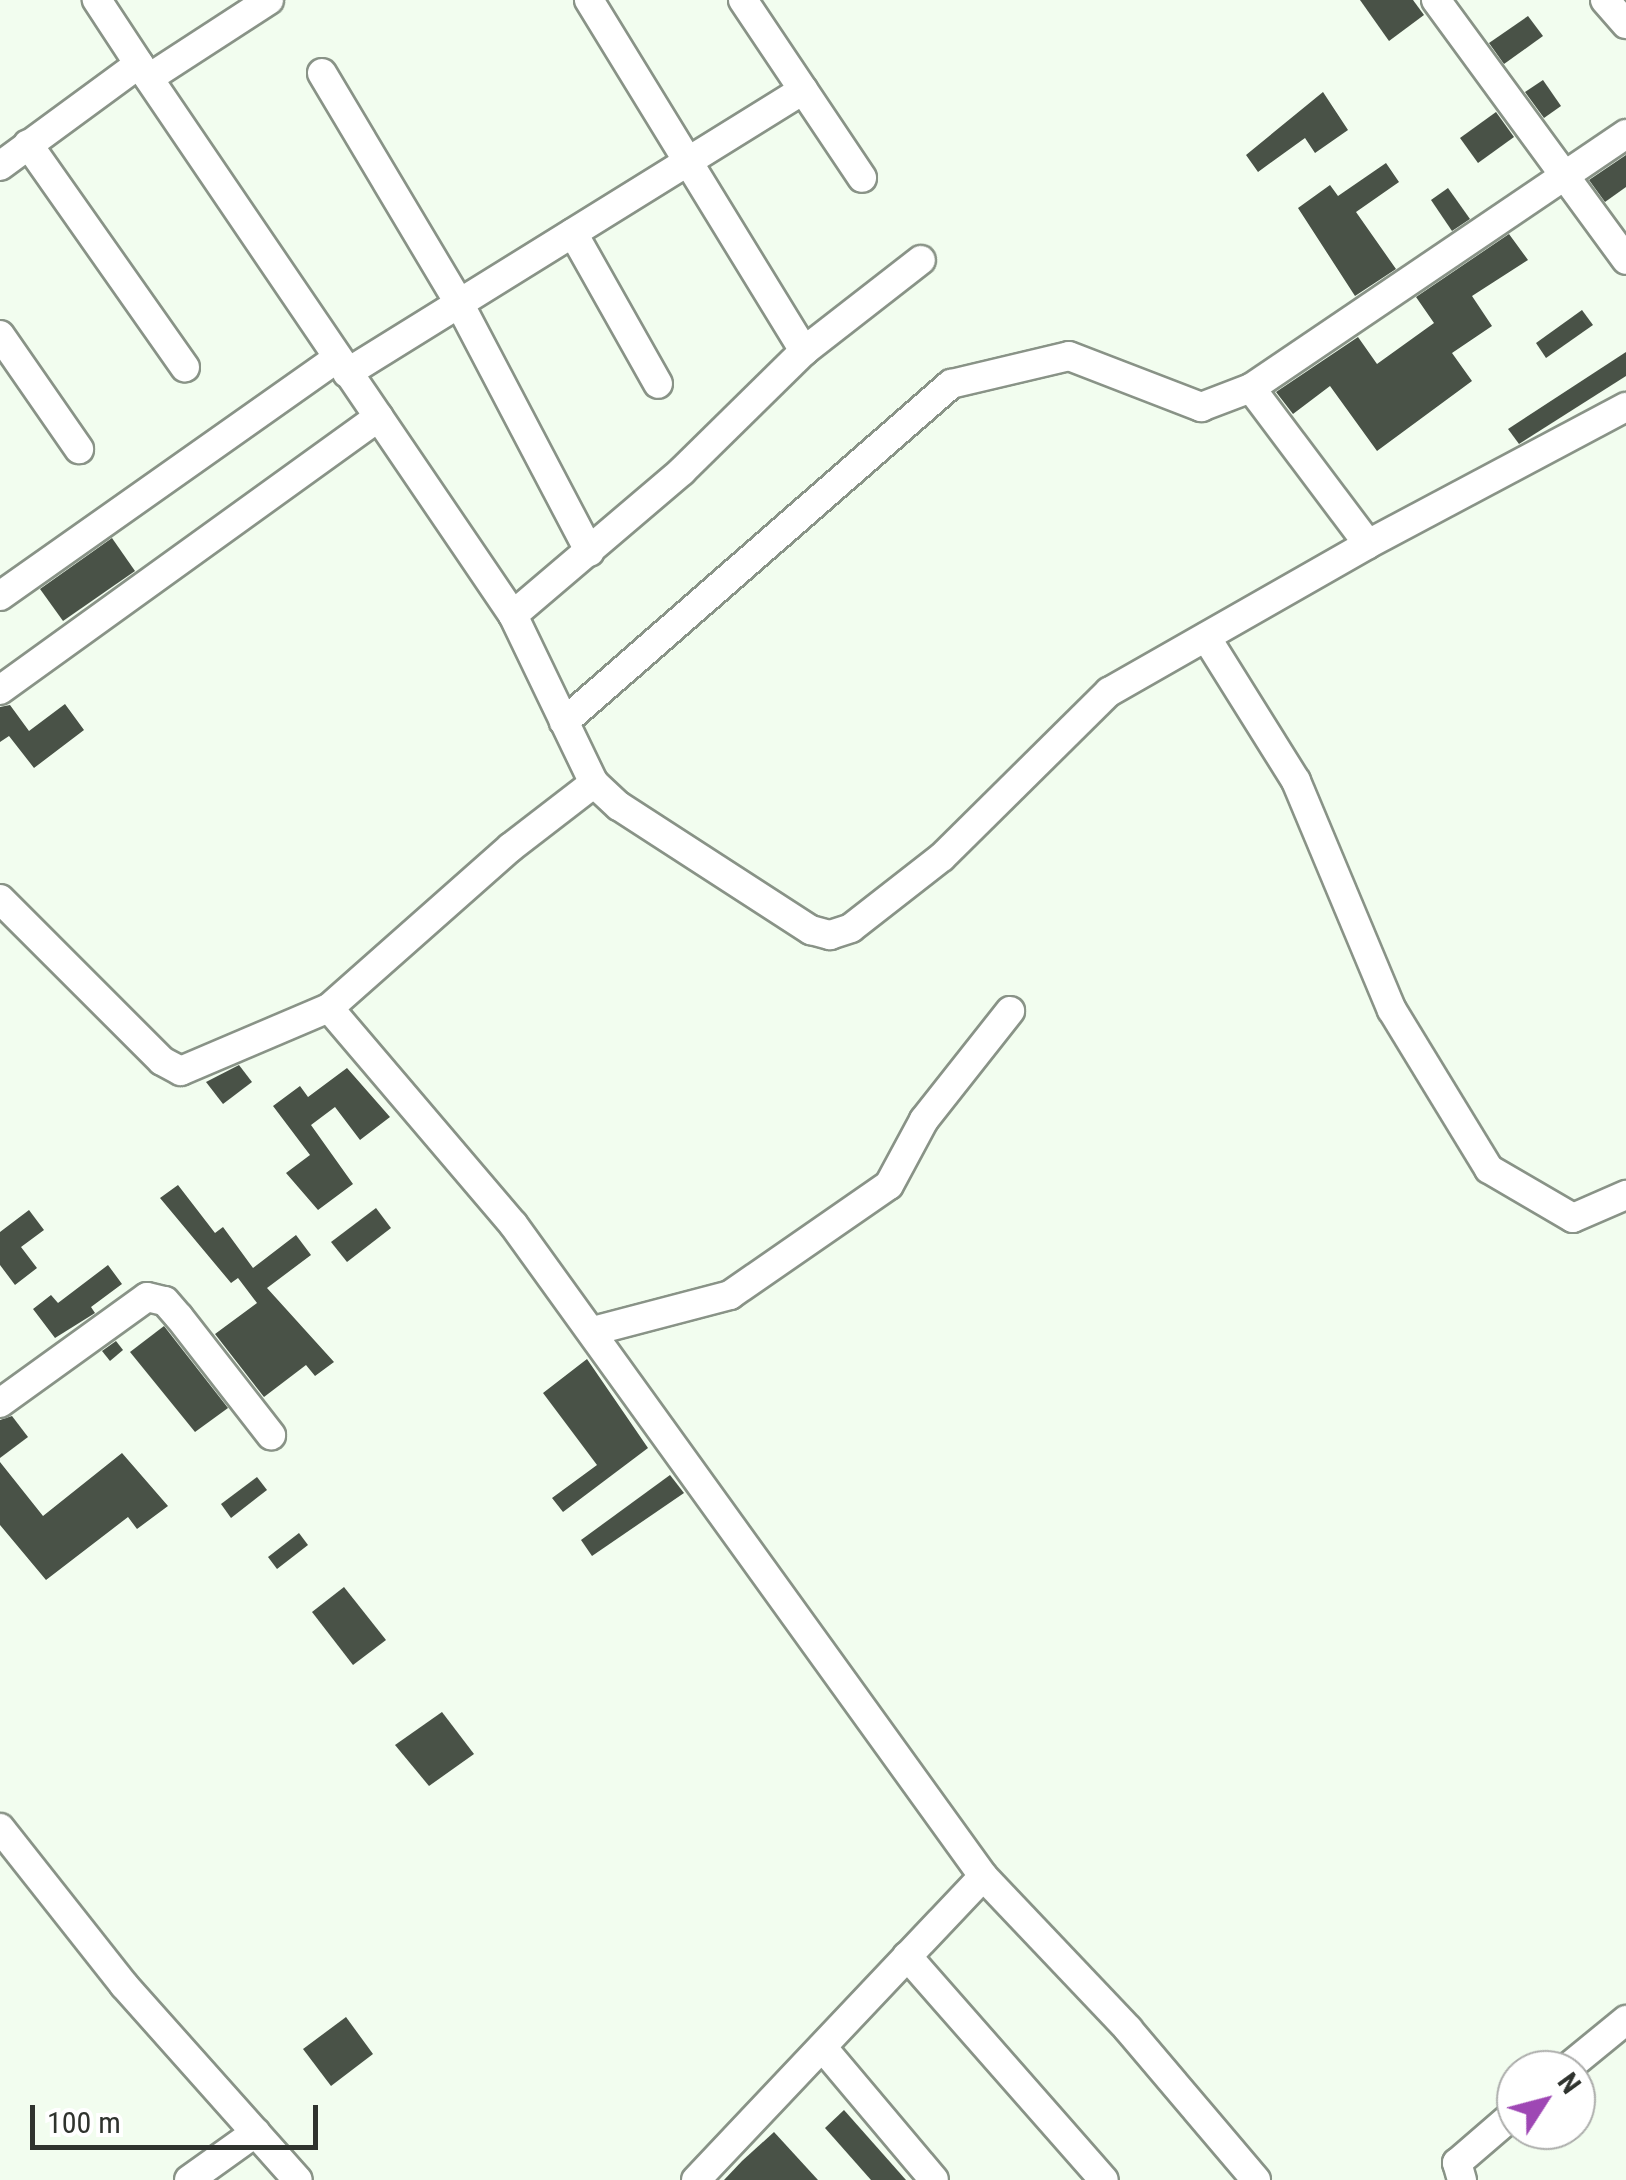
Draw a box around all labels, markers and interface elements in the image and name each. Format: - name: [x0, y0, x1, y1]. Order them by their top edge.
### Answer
- north arrow: [1496, 2050, 1596, 2150]
- text: N: [1551, 2067, 1587, 2100]
- scale bar: [35, 2085, 322, 2147]
- text: 100 m: [47, 2105, 121, 2140]

